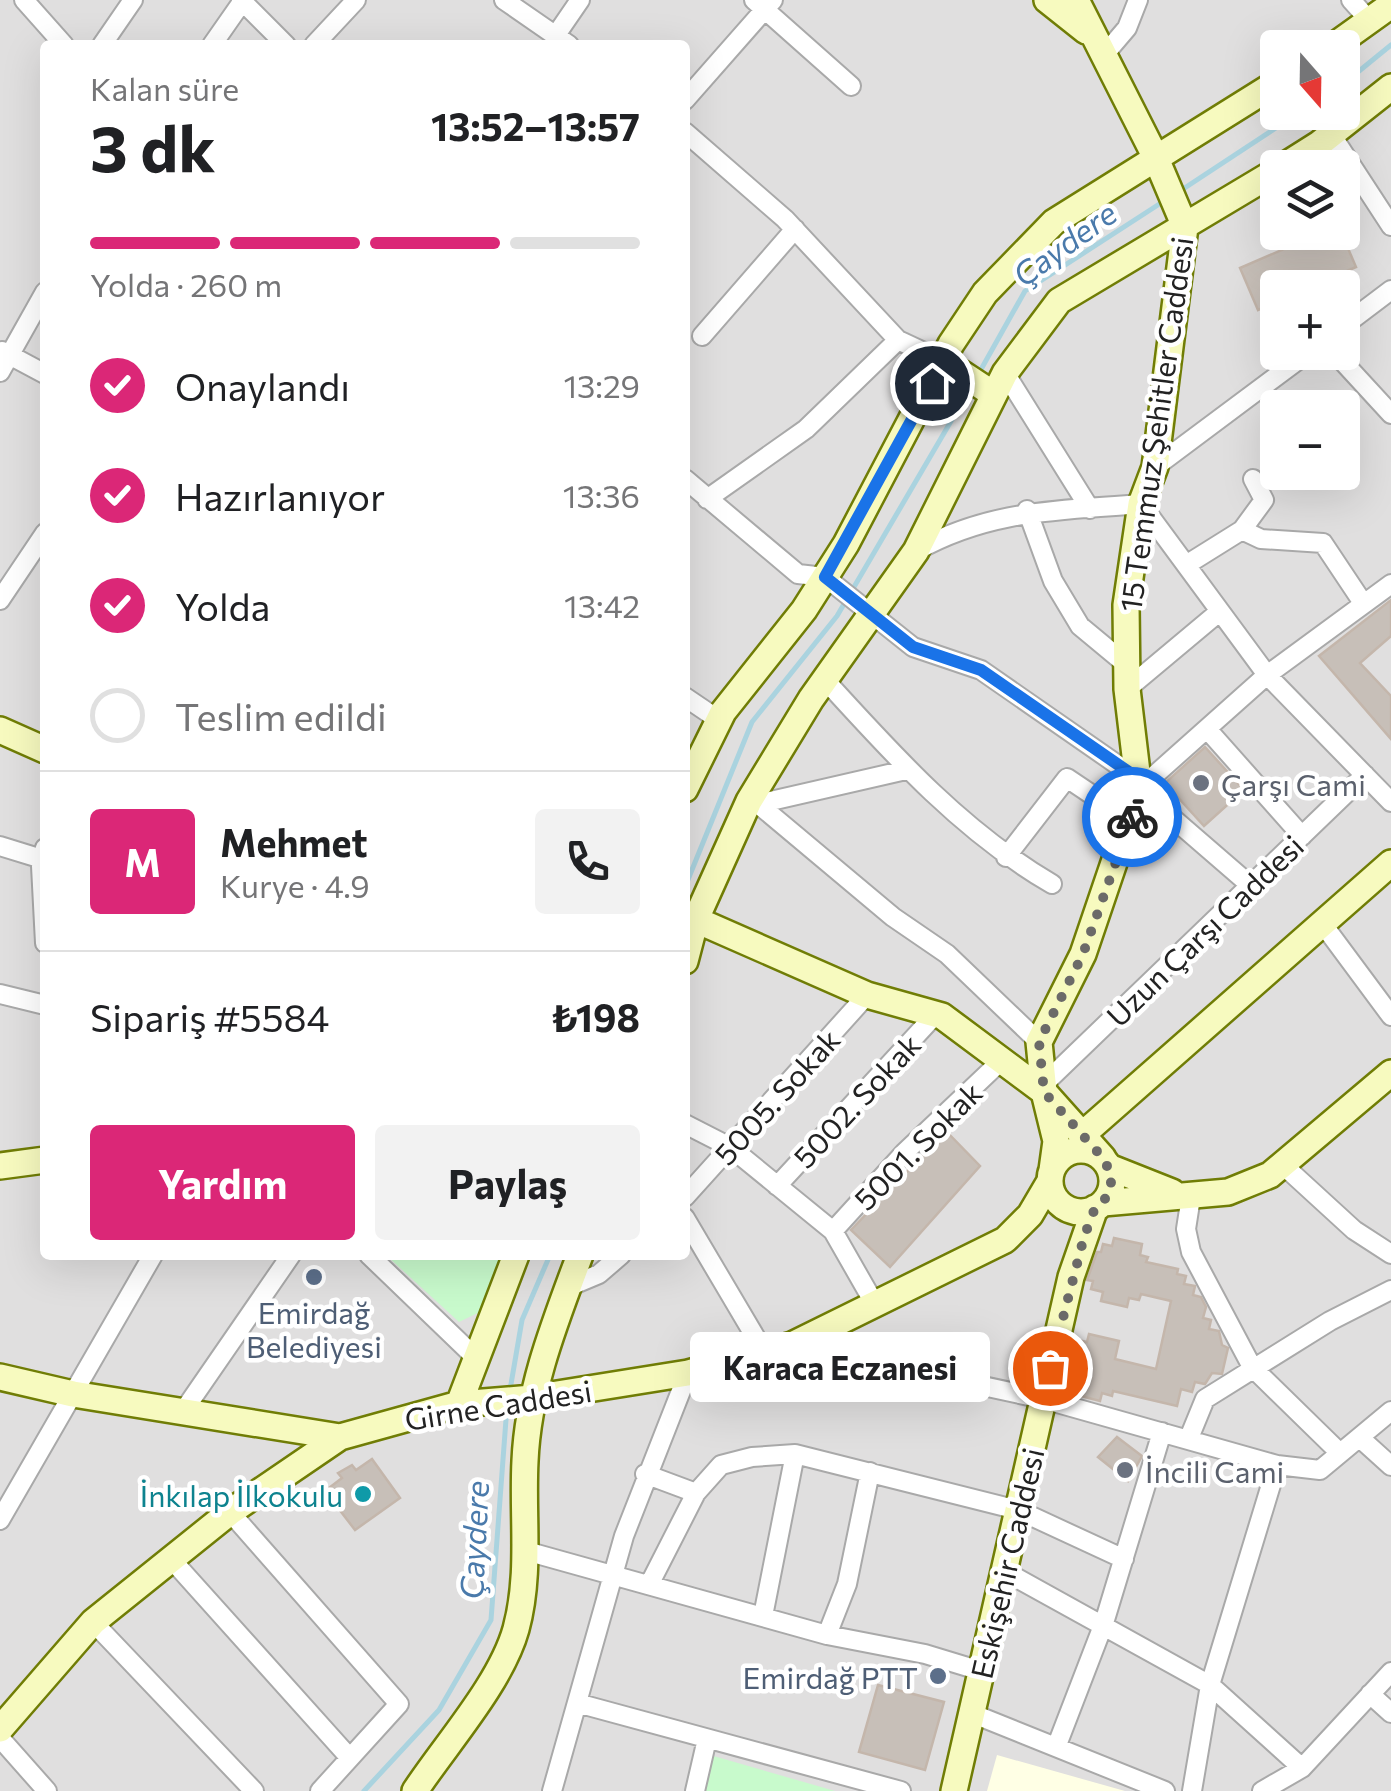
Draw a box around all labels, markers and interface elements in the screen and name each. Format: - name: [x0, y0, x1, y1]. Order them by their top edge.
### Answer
- north arrow: [1260, 30, 1360, 130]
- map controls: [1260, 30, 1360, 490]
- text: Kalan süre: [90, 68, 239, 108]
- text: 13:52–13:57: [431, 102, 640, 149]
- text: 3 dk: [90, 106, 216, 185]
- button: layers: [1260, 150, 1360, 250]
- water label: Çaydere: [1004, 192, 1124, 294]
- street label: 15 Temmuz Şehitler Caddesi: [1110, 234, 1200, 614]
- text: Yolda · 260 m: [90, 264, 282, 304]
- button: +: [1260, 270, 1360, 370]
- pin: [890, 341, 975, 426]
- icon: home: [905, 356, 960, 411]
- icon: check: [90, 358, 145, 413]
- text: Onaylandı: [175, 362, 350, 409]
- text: 13:29: [563, 365, 640, 405]
- button: −: [1260, 390, 1360, 490]
- icon: check: [90, 468, 145, 523]
- text: Hazırlanıyor: [175, 472, 385, 519]
- text: 13:36: [563, 475, 640, 515]
- icon: check: [90, 578, 145, 633]
- text: Yolda: [175, 582, 270, 629]
- text: 13:42: [564, 585, 640, 625]
- text: Teslim edildi: [175, 692, 387, 739]
- place label: Çarşı Cami: [1221, 765, 1366, 802]
- courier: [1082, 767, 1182, 867]
- marker: Çarşı Cami: [1190, 772, 1212, 794]
- icon: bike: [1105, 790, 1160, 845]
- button: phone: [535, 809, 640, 914]
- text: Mehmet: [220, 818, 367, 865]
- street label: Uzun Çarşı Caddesi: [1098, 827, 1310, 1033]
- text: M: [124, 838, 161, 885]
- text: Kurye · 4.9: [220, 865, 370, 905]
- text: Sipariş #5584: [90, 993, 329, 1040]
- text: ₺198: [551, 993, 640, 1040]
- street label: 5005. Sokak: [705, 1021, 847, 1171]
- street label: 5002. Sokak: [785, 1025, 927, 1175]
- street label: 5001. Sokak: [845, 1073, 989, 1217]
- button: Yardım: [90, 1125, 355, 1240]
- button: Paylaş: [375, 1125, 640, 1240]
- marker: Emirdağ Belediyesi: [303, 1266, 325, 1288]
- place label: Emirdağ Belediyesi: [246, 1293, 382, 1364]
- pin: [1008, 1326, 1093, 1411]
- callout: Karaca Eczanesi: [690, 1333, 990, 1403]
- icon: bag: [1023, 1341, 1078, 1396]
- text: Karaca Eczanesi: [723, 1347, 957, 1387]
- street label: Girne Caddesi: [402, 1371, 594, 1437]
- street label: Eskişehir Caddesi: [961, 1444, 1051, 1682]
- place label: İncili Cami: [1145, 1452, 1284, 1489]
- marker: İncili Cami: [1114, 1459, 1136, 1481]
- place label: İnkılap İlkokulu: [140, 1476, 343, 1513]
- water label: Çaydere: [450, 1480, 496, 1600]
- marker: İnkılap İlkokulu: [352, 1483, 374, 1505]
- place label: Emirdağ PTT: [743, 1658, 918, 1695]
- marker: Emirdağ PTT: [927, 1665, 949, 1687]

